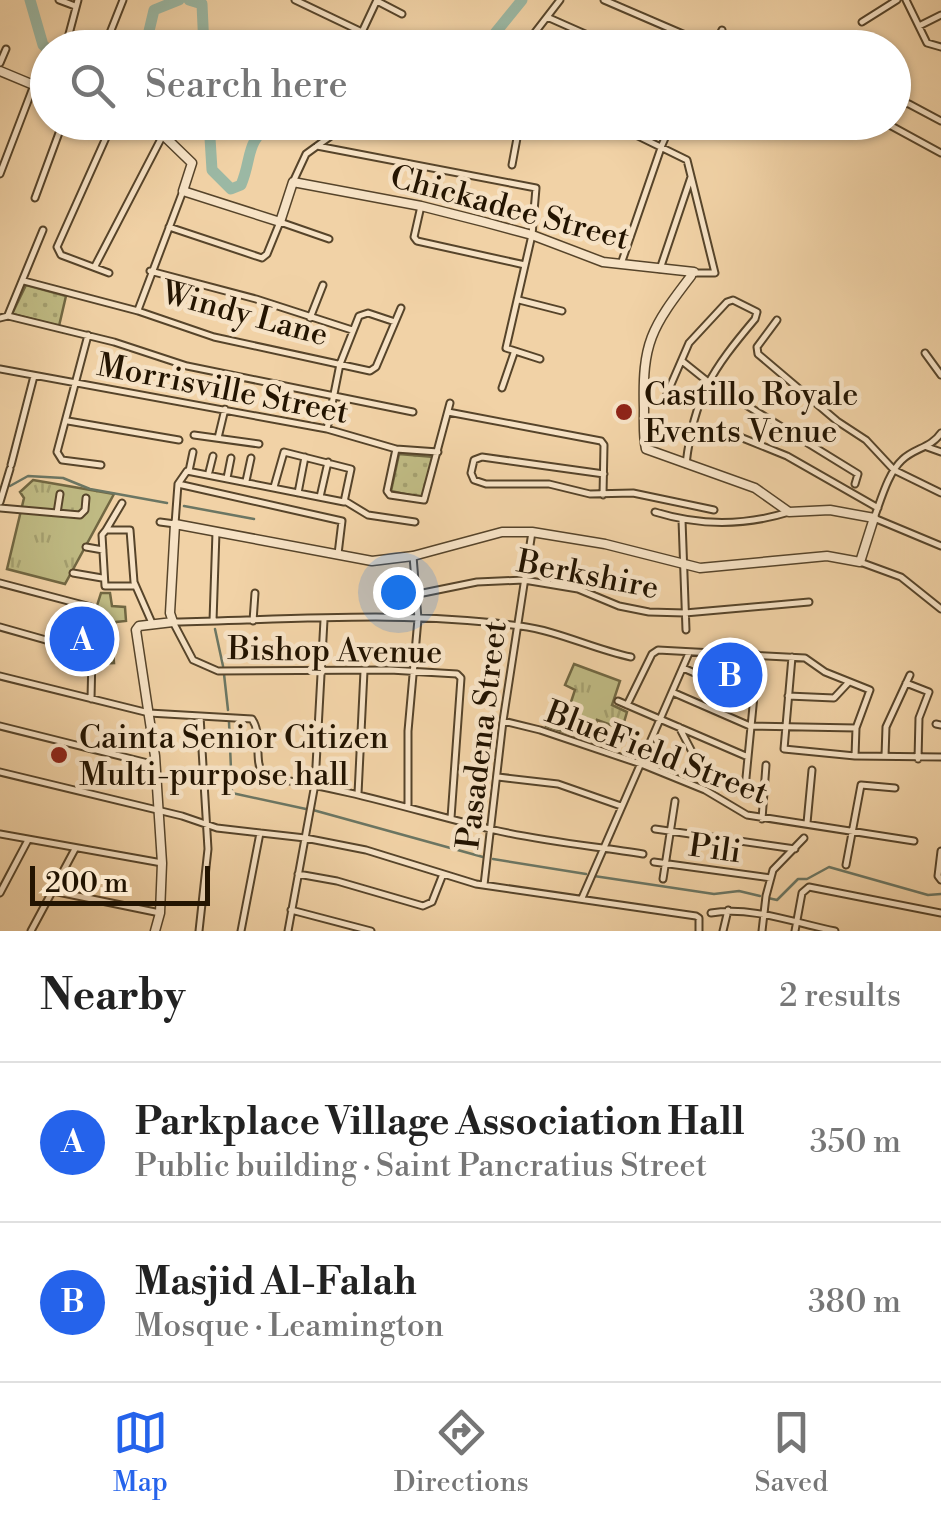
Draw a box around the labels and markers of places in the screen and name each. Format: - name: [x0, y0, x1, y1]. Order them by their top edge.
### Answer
- place label: Castillo Royale Events Venue: [644, 375, 858, 452]
- marker: Castillo Royale Events Venue: [613, 401, 635, 423]
- pin: A: [49, 602, 114, 676]
- pin: B: [698, 638, 762, 712]
- place label: Cainta Senior Citizen Multi-purpose hall: [79, 718, 389, 795]
- marker: Cainta Senior Citizen Multi-purpose hall: [48, 744, 70, 766]

